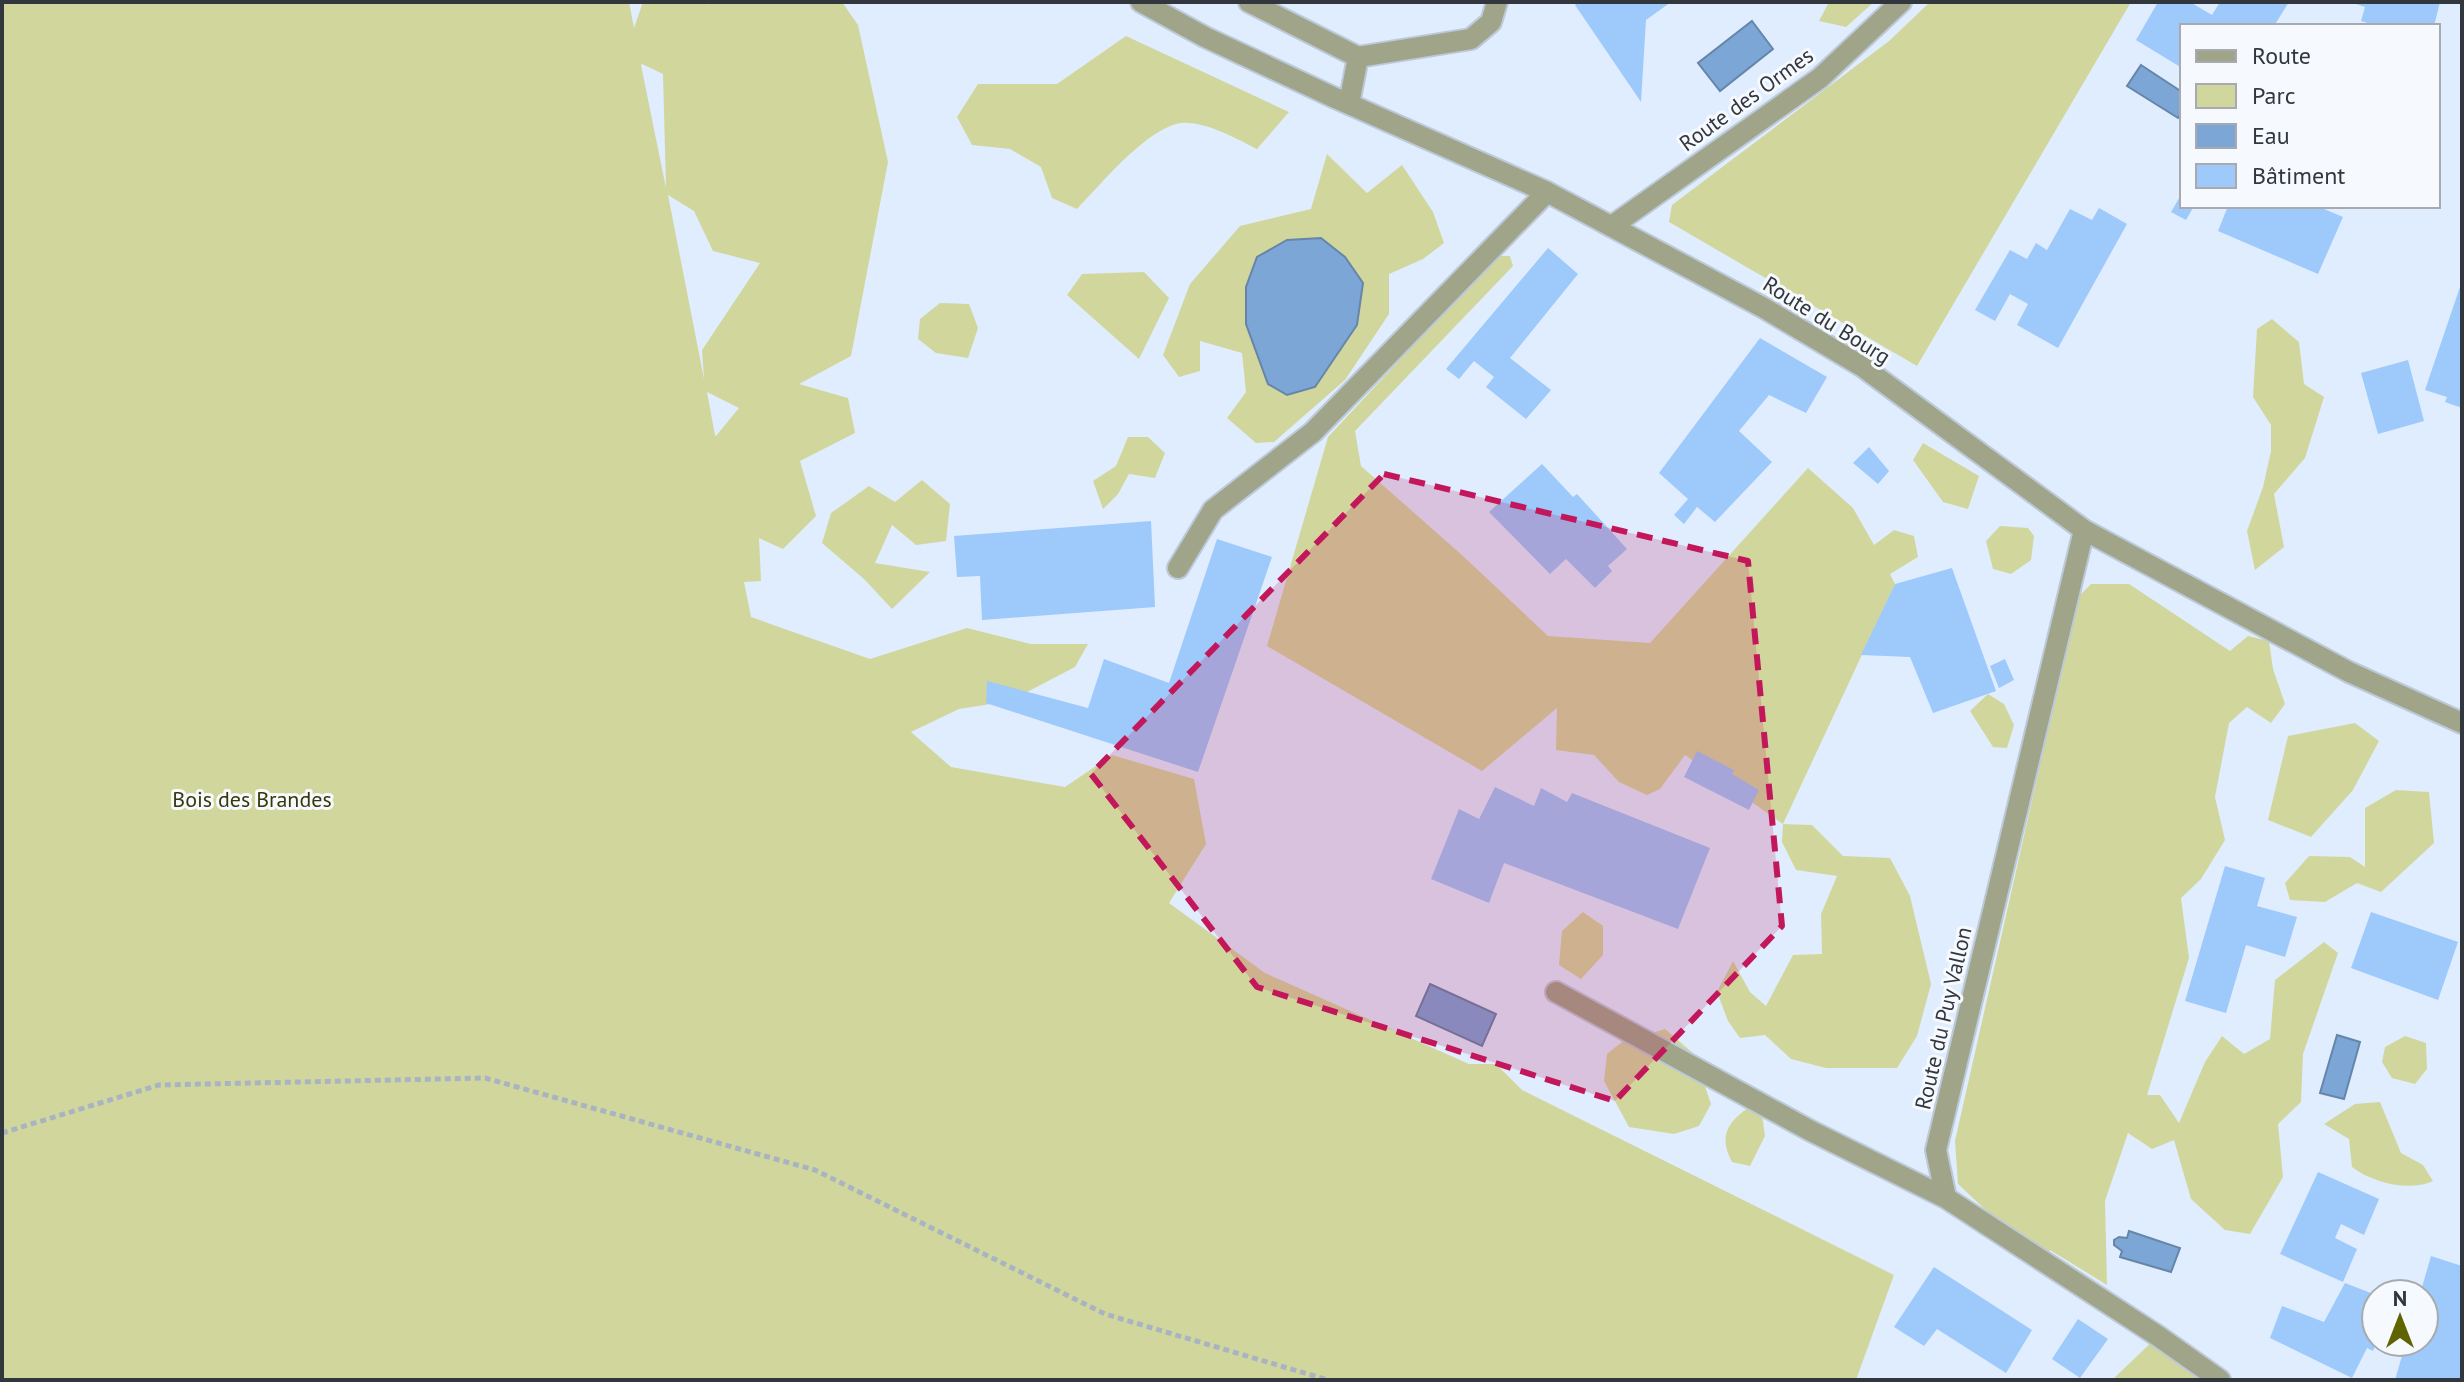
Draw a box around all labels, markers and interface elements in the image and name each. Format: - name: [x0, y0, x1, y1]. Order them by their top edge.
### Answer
- legend: [2180, 24, 2440, 208]
- text: Route: [2252, 40, 2311, 71]
- street label: Route des Ormes: [1673, 41, 1819, 157]
- text: Parc: [2252, 80, 2296, 111]
- text: Eau: [2252, 120, 2290, 151]
- text: Bâtiment: [2252, 160, 2345, 191]
- street label: Route du Bourg: [1758, 270, 1896, 370]
- park label: Bois des Brandes: [172, 785, 332, 813]
- street label: Route du Puy Vallon: [1908, 924, 1978, 1112]
- north arrow: [2360, 1278, 2440, 1358]
- text: N: [2393, 1284, 2407, 1312]

